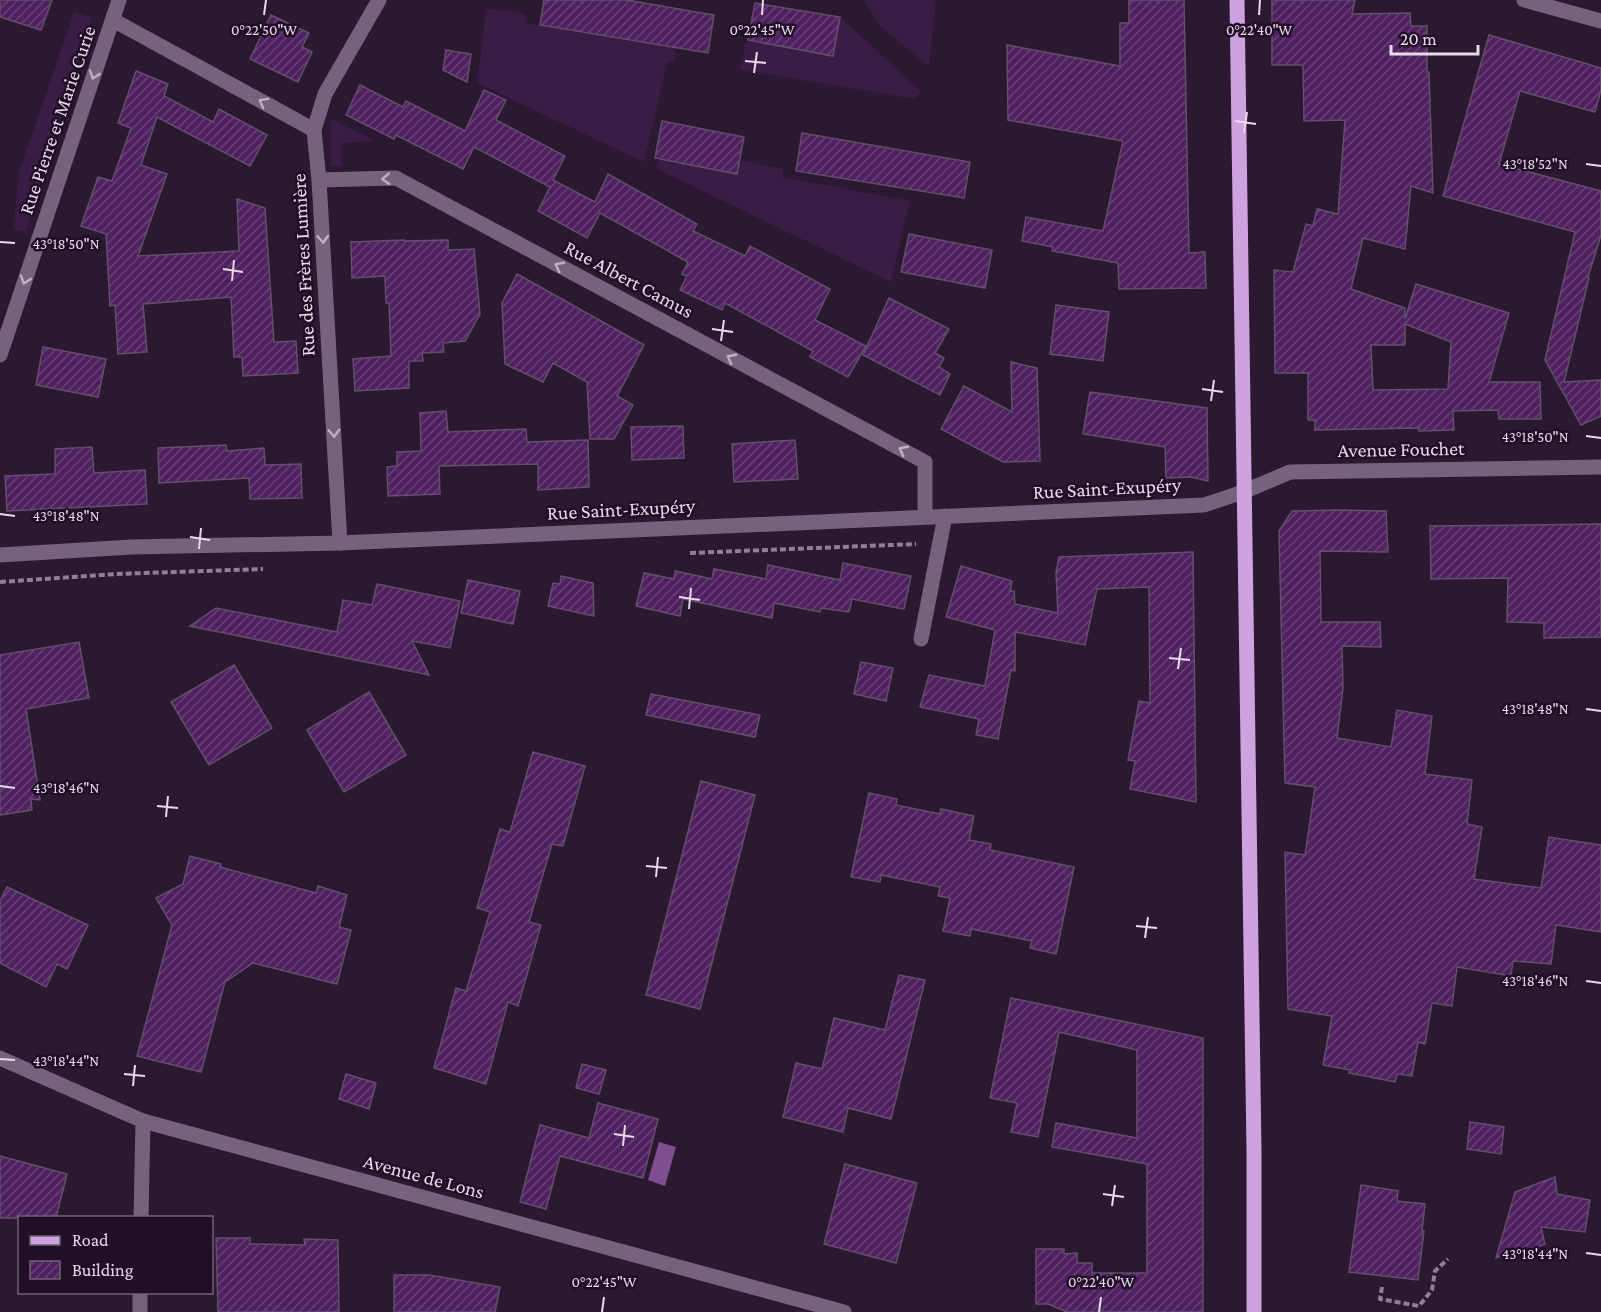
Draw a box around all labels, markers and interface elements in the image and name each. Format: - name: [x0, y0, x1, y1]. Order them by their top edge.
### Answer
- scale bar: [1391, 18, 1478, 56]
- text: 0°22'50"W: [231, 22, 297, 38]
- text: 0°22'45"W: [730, 22, 795, 38]
- text: 0°22'40"W: [1226, 22, 1292, 38]
- street label: Rue Pierre et Marie Curie: [14, 23, 100, 217]
- text: 20 m: [1400, 29, 1437, 49]
- one-way arrow: [89, 69, 101, 80]
- one-way arrow: [259, 98, 269, 109]
- text: 43°18'52"N: [1502, 156, 1568, 172]
- one-way arrow: [382, 172, 391, 185]
- street label: Rue des Frères Lumière: [287, 173, 319, 357]
- one-way arrow: [316, 234, 329, 243]
- text: 43°18'50"N: [32, 236, 100, 252]
- street label: Rue Albert Camus: [561, 236, 697, 322]
- one-way arrow: [555, 261, 566, 273]
- one-way arrow: [20, 274, 33, 285]
- one-way arrow: [727, 354, 737, 365]
- one-way arrow: [327, 429, 340, 438]
- text: 43°18'50"N: [1501, 429, 1569, 445]
- street label: Avenue Fouchet: [1337, 437, 1465, 461]
- one-way arrow: [899, 446, 909, 457]
- street label: Rue Saint-Exupéry: [1032, 473, 1182, 504]
- street label: Rue Saint-Exupéry: [546, 494, 696, 525]
- text: 43°18'48"N: [32, 508, 100, 524]
- text: 43°18'48"N: [1501, 701, 1569, 717]
- text: 43°18'46"N: [33, 780, 99, 796]
- text: 43°18'46"N: [1502, 973, 1568, 989]
- text: 43°18'44"N: [33, 1053, 99, 1069]
- street label: Avenue de Lons: [361, 1149, 487, 1203]
- legend: [18, 1216, 213, 1294]
- text: Road: [72, 1230, 109, 1250]
- text: 43°18'44"N: [1502, 1246, 1568, 1262]
- text: Building: [72, 1260, 134, 1280]
- text: 0°22'45"W: [572, 1274, 637, 1290]
- text: 0°22'40"W: [1068, 1274, 1134, 1290]

